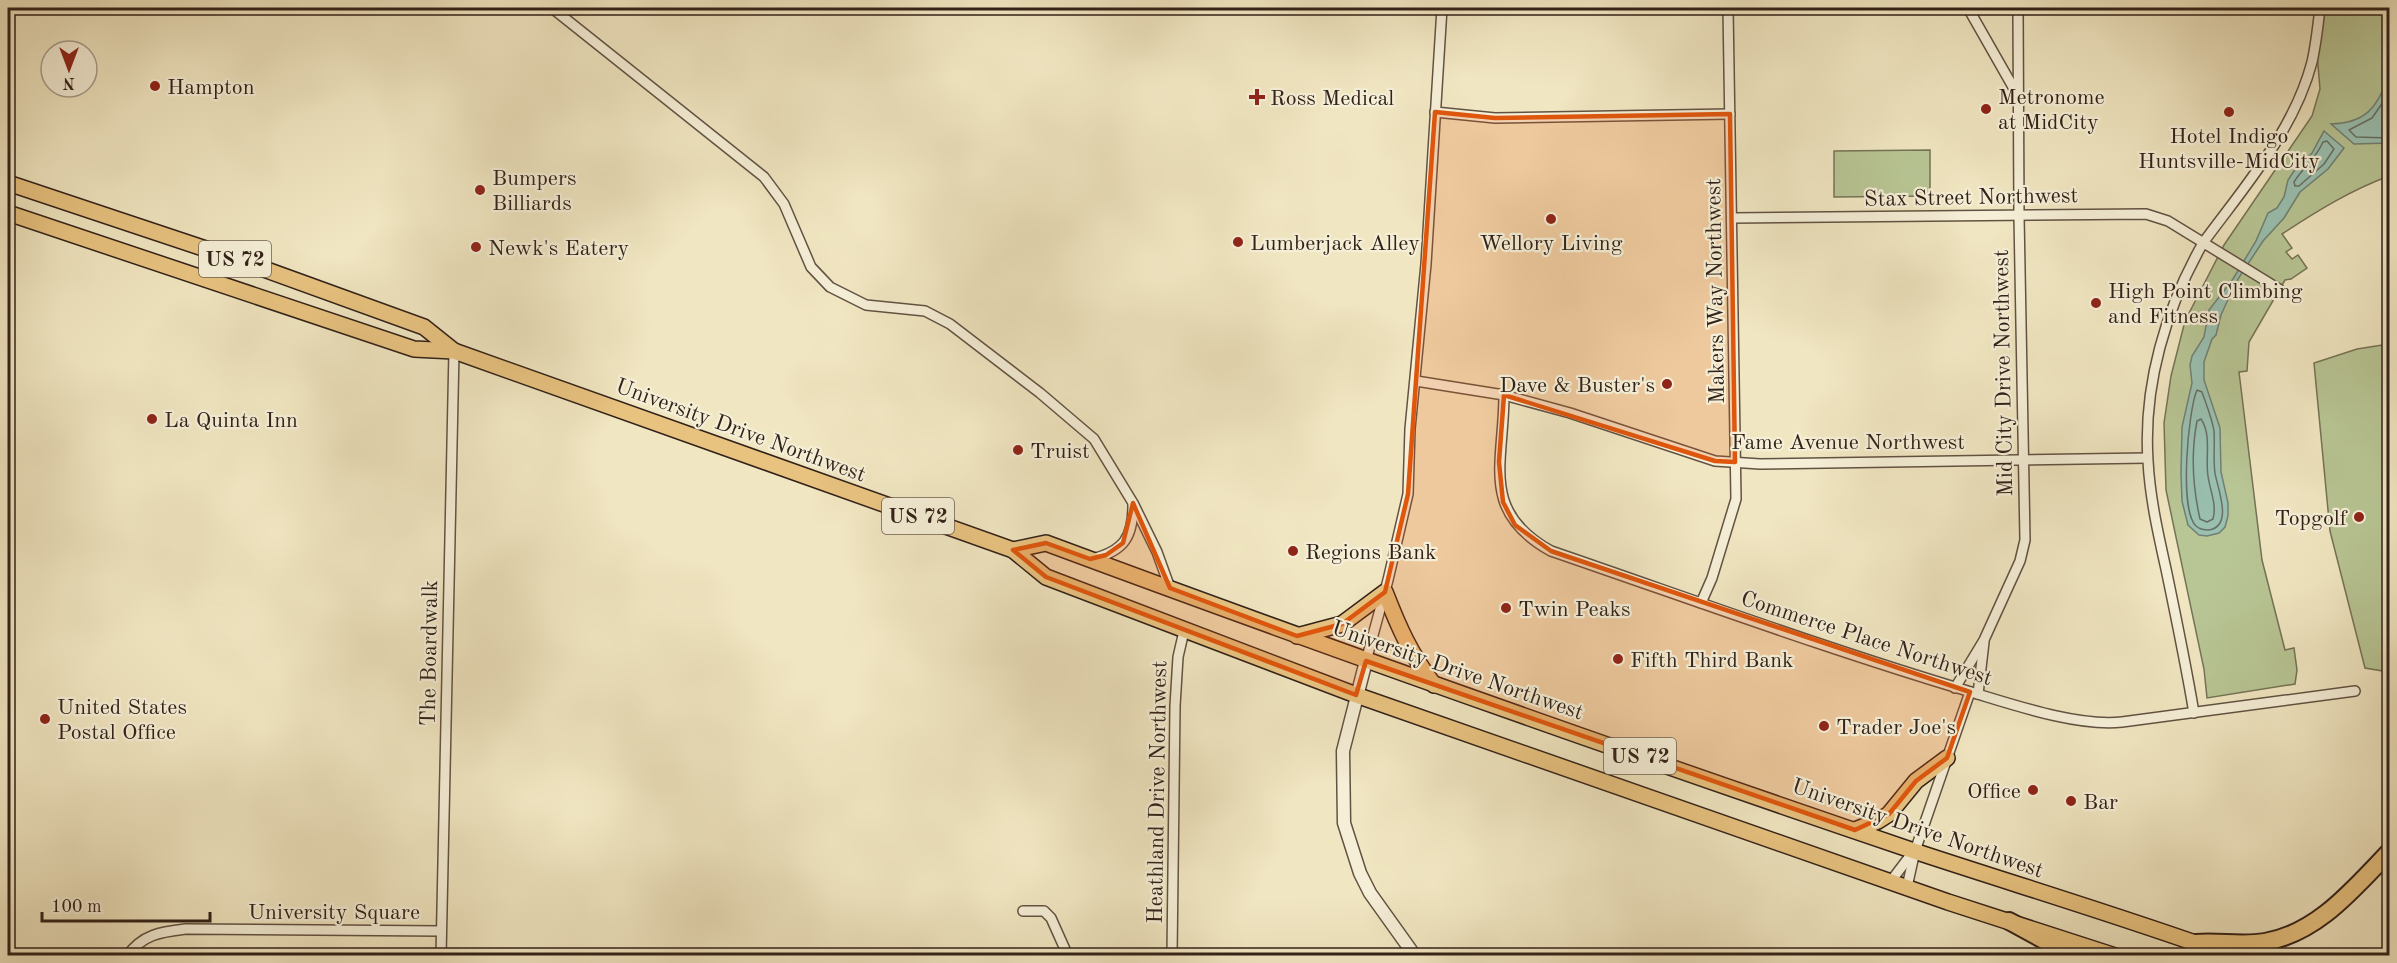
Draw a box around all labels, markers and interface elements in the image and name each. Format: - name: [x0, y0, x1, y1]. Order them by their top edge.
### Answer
- north arrow: [39, 39, 99, 99]
- text: N: [62, 74, 75, 90]
- place label: Hampton: [167, 77, 255, 99]
- marker: Hampton: [148, 79, 162, 93]
- place label: Metronome at MidCity: [1998, 87, 2105, 134]
- marker: Ross Medical: [1248, 88, 1266, 106]
- place label: Ross Medical: [1270, 88, 1394, 110]
- marker: Metronome at MidCity: [1979, 102, 1993, 116]
- marker: Hotel Indigo Huntsville-MidCity: [2222, 105, 2236, 119]
- place label: Hotel Indigo Huntsville-MidCity: [2138, 126, 2320, 173]
- place label: Bumpers Billiards: [492, 168, 576, 215]
- street label: Makers Way Northwest: [1703, 178, 1729, 404]
- marker: Bumpers Billiards: [473, 183, 487, 197]
- street label: Stax Street Northwest: [1864, 185, 2078, 211]
- marker: Wellory Living: [1544, 212, 1558, 226]
- place label: Lumberjack Alley: [1250, 233, 1420, 255]
- place label: Wellory Living: [1479, 233, 1623, 255]
- marker: Lumberjack Alley: [1231, 235, 1245, 249]
- place label: Newk's Eatery: [488, 238, 629, 260]
- marker: Newk's Eatery: [469, 240, 483, 254]
- road number: US 72: [199, 241, 271, 277]
- street label: Mid City Drive Northwest: [1991, 249, 2017, 497]
- place label: High Point Climbing and Fitness: [2108, 281, 2303, 328]
- marker: High Point Climbing and Fitness: [2089, 296, 2103, 310]
- street label: University Drive Northwest: [612, 375, 868, 486]
- place label: Dave & Buster's: [1499, 375, 1655, 397]
- marker: Dave & Buster's: [1660, 377, 1674, 391]
- place label: La Quinta Inn: [164, 410, 298, 432]
- marker: La Quinta Inn: [145, 412, 159, 426]
- street label: Fame Avenue Northwest: [1731, 432, 1965, 454]
- place label: Truist: [1030, 441, 1090, 463]
- marker: Truist: [1011, 443, 1025, 457]
- road number: US 72: [882, 498, 954, 534]
- place label: Topgolf: [2274, 508, 2348, 530]
- marker: Topgolf: [2352, 510, 2366, 524]
- place label: Regions Bank: [1305, 542, 1437, 564]
- marker: Regions Bank: [1286, 544, 1300, 558]
- street label: The Boardwalk: [418, 580, 442, 726]
- street label: Commerce Place Northwest: [1738, 588, 1995, 690]
- place label: Twin Peaks: [1518, 599, 1631, 621]
- marker: Twin Peaks: [1499, 601, 1513, 615]
- street label: University Drive Northwest: [1329, 617, 1586, 724]
- place label: Fifth Third Bank: [1630, 650, 1794, 672]
- marker: Fifth Third Bank: [1611, 652, 1625, 666]
- street label: Heathland Drive Northwest: [1145, 660, 1171, 924]
- place label: United States Postal Office: [57, 697, 187, 744]
- marker: United States Postal Office: [38, 712, 52, 726]
- place label: Trader Joe's: [1836, 717, 1956, 739]
- marker: Trader Joe's: [1817, 719, 1831, 733]
- road number: US 72: [1604, 738, 1676, 774]
- street label: University Drive Northwest: [1789, 775, 2046, 882]
- place label: Office: [1967, 781, 2021, 803]
- marker: Office: [2026, 783, 2040, 797]
- place label: Bar: [2083, 792, 2118, 814]
- marker: Bar: [2064, 794, 2078, 808]
- scale bar: [42, 885, 210, 923]
- text: 100 m: [51, 898, 102, 916]
- street label: University Square: [248, 902, 420, 924]

